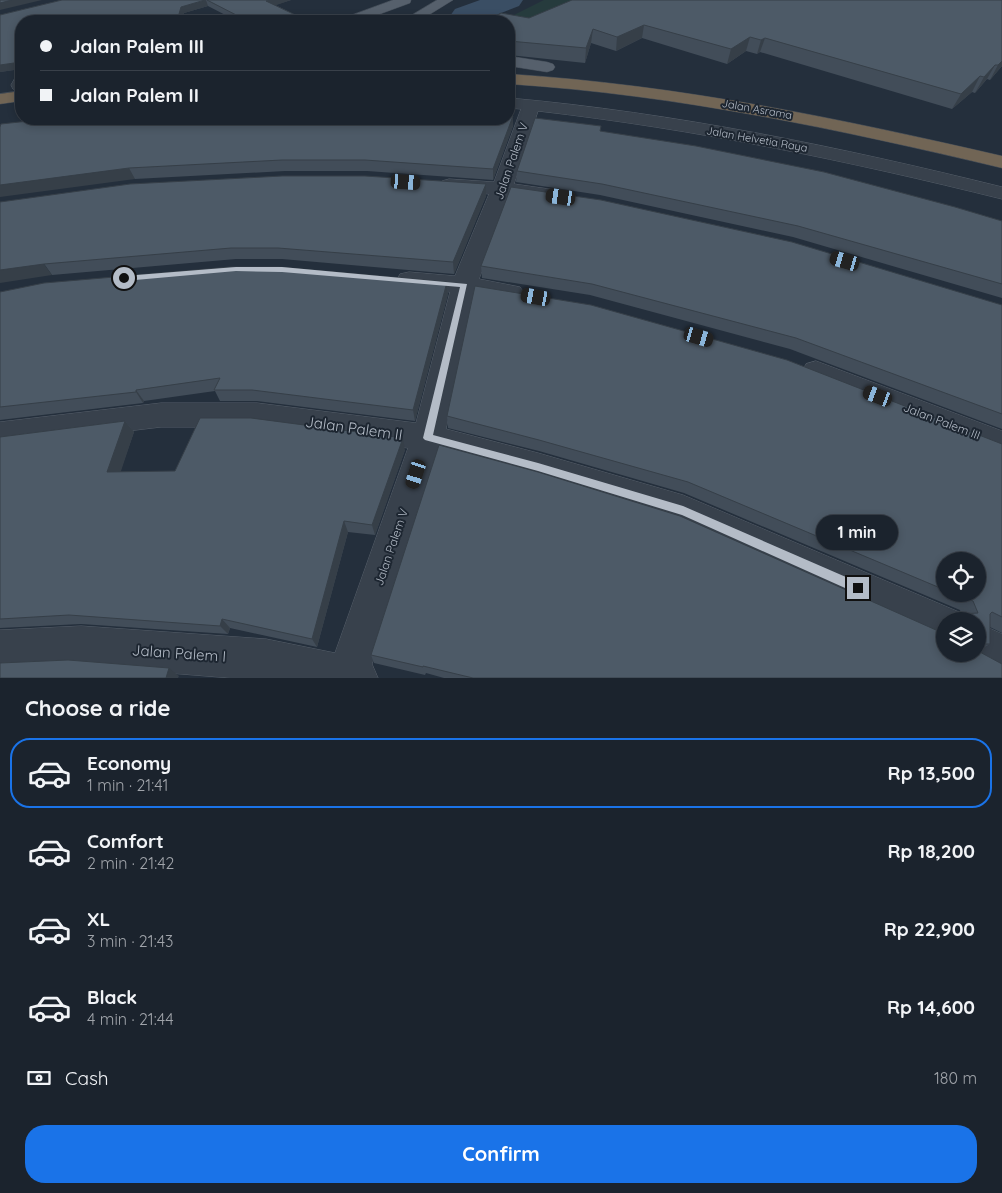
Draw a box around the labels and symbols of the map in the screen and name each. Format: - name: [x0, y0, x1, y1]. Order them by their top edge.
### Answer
- street label: Jalan Asrama: [721, 96, 793, 122]
- street label: Jalan Palem V: [491, 121, 531, 201]
- street label: Jalan Helvetia Raya: [705, 123, 809, 155]
- car: [390, 173, 421, 191]
- car: [545, 187, 576, 207]
- car: [828, 250, 861, 272]
- route start: [113, 267, 135, 289]
- car: [519, 287, 552, 307]
- car: [682, 326, 715, 348]
- car: [861, 384, 894, 408]
- street label: Jalan Palem III: [901, 399, 983, 443]
- street label: Jalan Palem II: [304, 412, 404, 444]
- car: [404, 457, 427, 491]
- street label: Jalan Palem V: [371, 507, 411, 587]
- callout: 1 min: [817, 516, 899, 550]
- route end: [847, 577, 869, 599]
- street label: Jalan Palem I: [131, 640, 227, 666]

